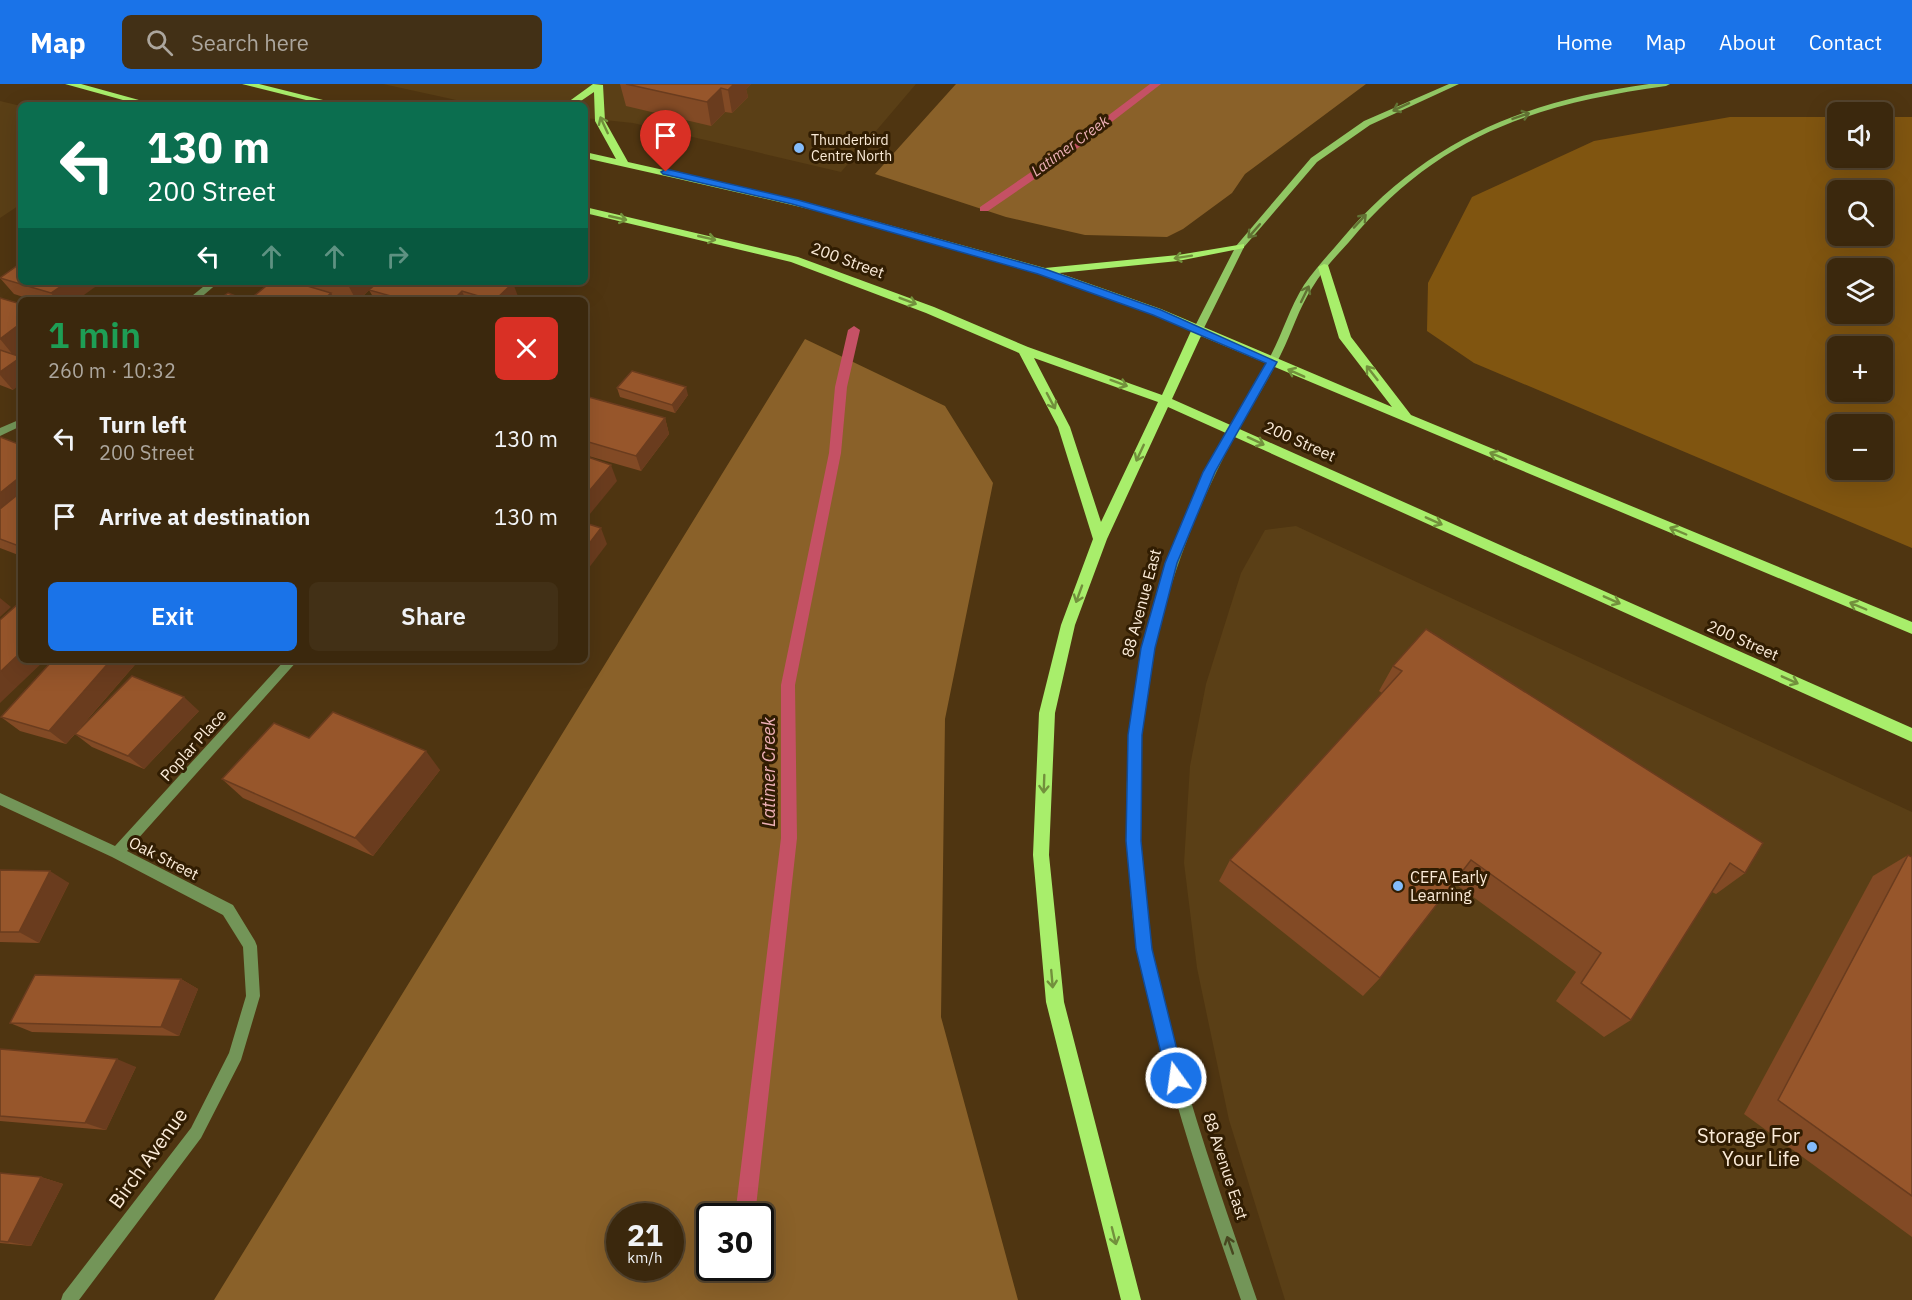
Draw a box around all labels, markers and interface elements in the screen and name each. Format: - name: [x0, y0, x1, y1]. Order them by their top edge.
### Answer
- search box: [122, 15, 542, 69]
- text: Map: [30, 24, 86, 61]
- icon: search: [143, 26, 176, 59]
- text: Search here: [191, 28, 309, 57]
- text: Home: [1556, 28, 1613, 56]
- text: Map: [1646, 28, 1686, 56]
- text: About: [1719, 28, 1776, 56]
- text: Contact: [1809, 28, 1882, 56]
- one-way arrow: [1392, 101, 1410, 113]
- map controls: [1827, 102, 1893, 480]
- button: sound: [1827, 102, 1893, 168]
- pin: [640, 110, 691, 172]
- one-way arrow: [1512, 110, 1531, 121]
- water label: Latimer Creek: [1027, 111, 1112, 180]
- one-way arrow: [598, 117, 610, 135]
- icon: arrive: [649, 119, 682, 152]
- text: 130 m: [147, 120, 270, 175]
- icon: left: [48, 126, 126, 204]
- place label: Thunderbird Centre North: [811, 131, 892, 165]
- marker: Thunderbird Centre North: [792, 141, 806, 155]
- text: 200 Street: [147, 173, 276, 208]
- button: search: [1827, 180, 1893, 246]
- one-way arrow: [608, 212, 627, 224]
- one-way arrow: [1353, 214, 1367, 229]
- one-way arrow: [1247, 223, 1261, 238]
- one-way arrow: [697, 233, 716, 245]
- street label: 200 Street: [809, 238, 887, 282]
- icon: left: [192, 240, 225, 273]
- icon: ahead: [255, 240, 288, 273]
- icon: ahead: [318, 240, 351, 273]
- icon: right: [381, 240, 414, 273]
- one-way arrow: [1173, 252, 1193, 263]
- button: layers: [1827, 258, 1893, 324]
- one-way arrow: [1299, 285, 1311, 303]
- one-way arrow: [898, 296, 916, 307]
- text: 1 min: [48, 311, 141, 358]
- button: close: [495, 317, 558, 380]
- button: +: [1827, 336, 1893, 402]
- text: 260 m · 10:32: [48, 357, 176, 384]
- one-way arrow: [1366, 365, 1379, 381]
- one-way arrow: [1288, 366, 1306, 378]
- one-way arrow: [1109, 378, 1127, 389]
- one-way arrow: [1046, 392, 1057, 410]
- text: Turn left: [99, 410, 187, 439]
- button: −: [1827, 414, 1893, 480]
- street label: 200 Street: [1261, 416, 1339, 466]
- icon: left: [48, 422, 81, 455]
- text: 130 m: [494, 424, 558, 453]
- one-way arrow: [1246, 435, 1264, 447]
- text: 200 Street: [99, 439, 195, 466]
- one-way arrow: [1133, 444, 1145, 462]
- one-way arrow: [1489, 450, 1507, 461]
- icon: arrive: [48, 500, 81, 533]
- text: Arrive at destination: [99, 502, 310, 531]
- text: 130 m: [494, 502, 558, 531]
- one-way arrow: [1424, 515, 1442, 527]
- one-way arrow: [1669, 525, 1688, 536]
- street label: 88 Avenue East: [1117, 547, 1165, 659]
- button: Exit: [48, 582, 297, 651]
- button: Share: [309, 582, 558, 651]
- one-way arrow: [1073, 584, 1084, 603]
- one-way arrow: [1602, 595, 1620, 607]
- one-way arrow: [1849, 600, 1868, 611]
- street label: 200 Street: [1704, 615, 1782, 665]
- one-way arrow: [1780, 675, 1798, 687]
- street label: Poplar Place: [156, 705, 231, 785]
- water label: Latimer Creek: [757, 716, 780, 827]
- one-way arrow: [1039, 774, 1050, 794]
- street label: Oak Street: [126, 832, 202, 884]
- place label: CEFA Early Learning: [1410, 867, 1487, 905]
- marker: CEFA Early Learning: [1391, 879, 1405, 893]
- one-way arrow: [1047, 968, 1058, 988]
- position arrow: [1144, 1046, 1208, 1110]
- street label: Birch Avenue: [102, 1102, 193, 1213]
- street label: 88 Avenue East: [1199, 1110, 1253, 1222]
- place label: Storage For Your Life: [1697, 1122, 1800, 1172]
- marker: Storage For Your Life: [1805, 1140, 1819, 1154]
- speed limit sign: 30: [696, 1203, 774, 1281]
- text: 21: [627, 1215, 663, 1254]
- one-way arrow: [1109, 1227, 1121, 1246]
- one-way arrow: [1223, 1236, 1234, 1255]
- text: km/h: [627, 1248, 663, 1267]

